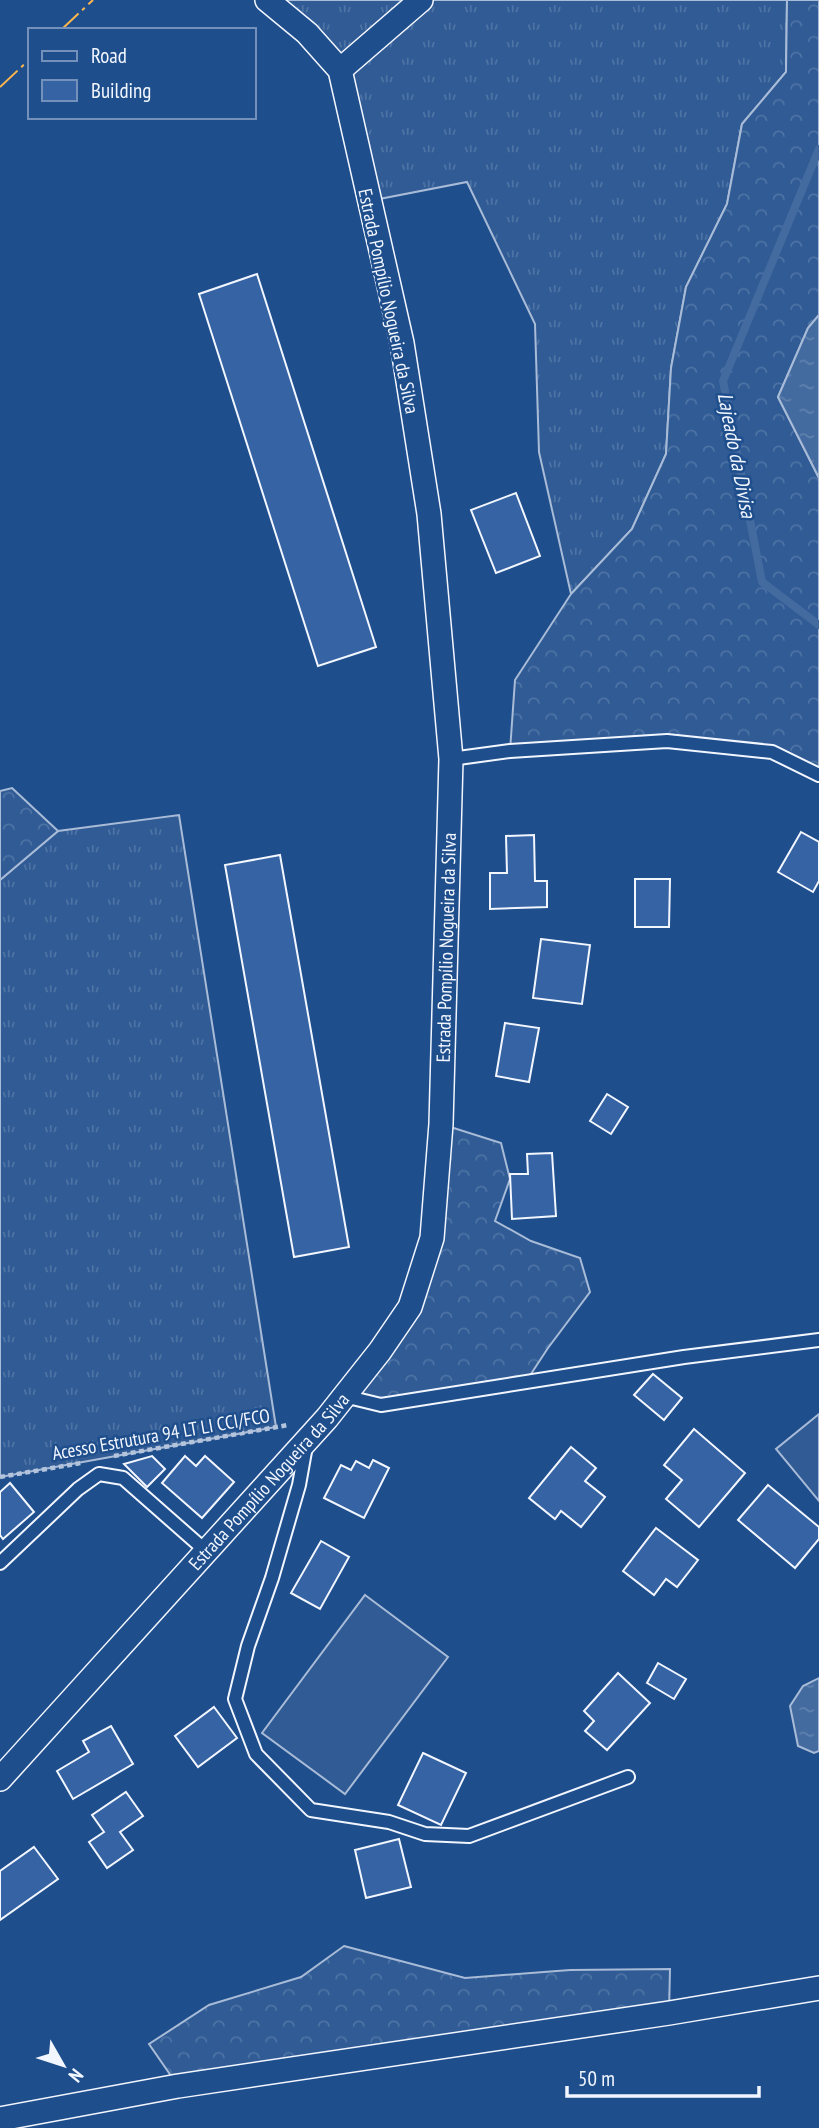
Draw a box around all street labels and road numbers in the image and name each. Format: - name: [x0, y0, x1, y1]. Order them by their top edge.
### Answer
- street label: Estrada Pompílio Nogueira da Silva: [353, 186, 425, 416]
- street label: Estrada Pompílio Nogueira da Silva: [431, 832, 461, 1063]
- street label: Estrada Pompílio Nogueira da Silva: [183, 1388, 354, 1575]
- street label: Acesso Estrutura 94 LT LI CCI/FCO: [50, 1403, 272, 1465]

